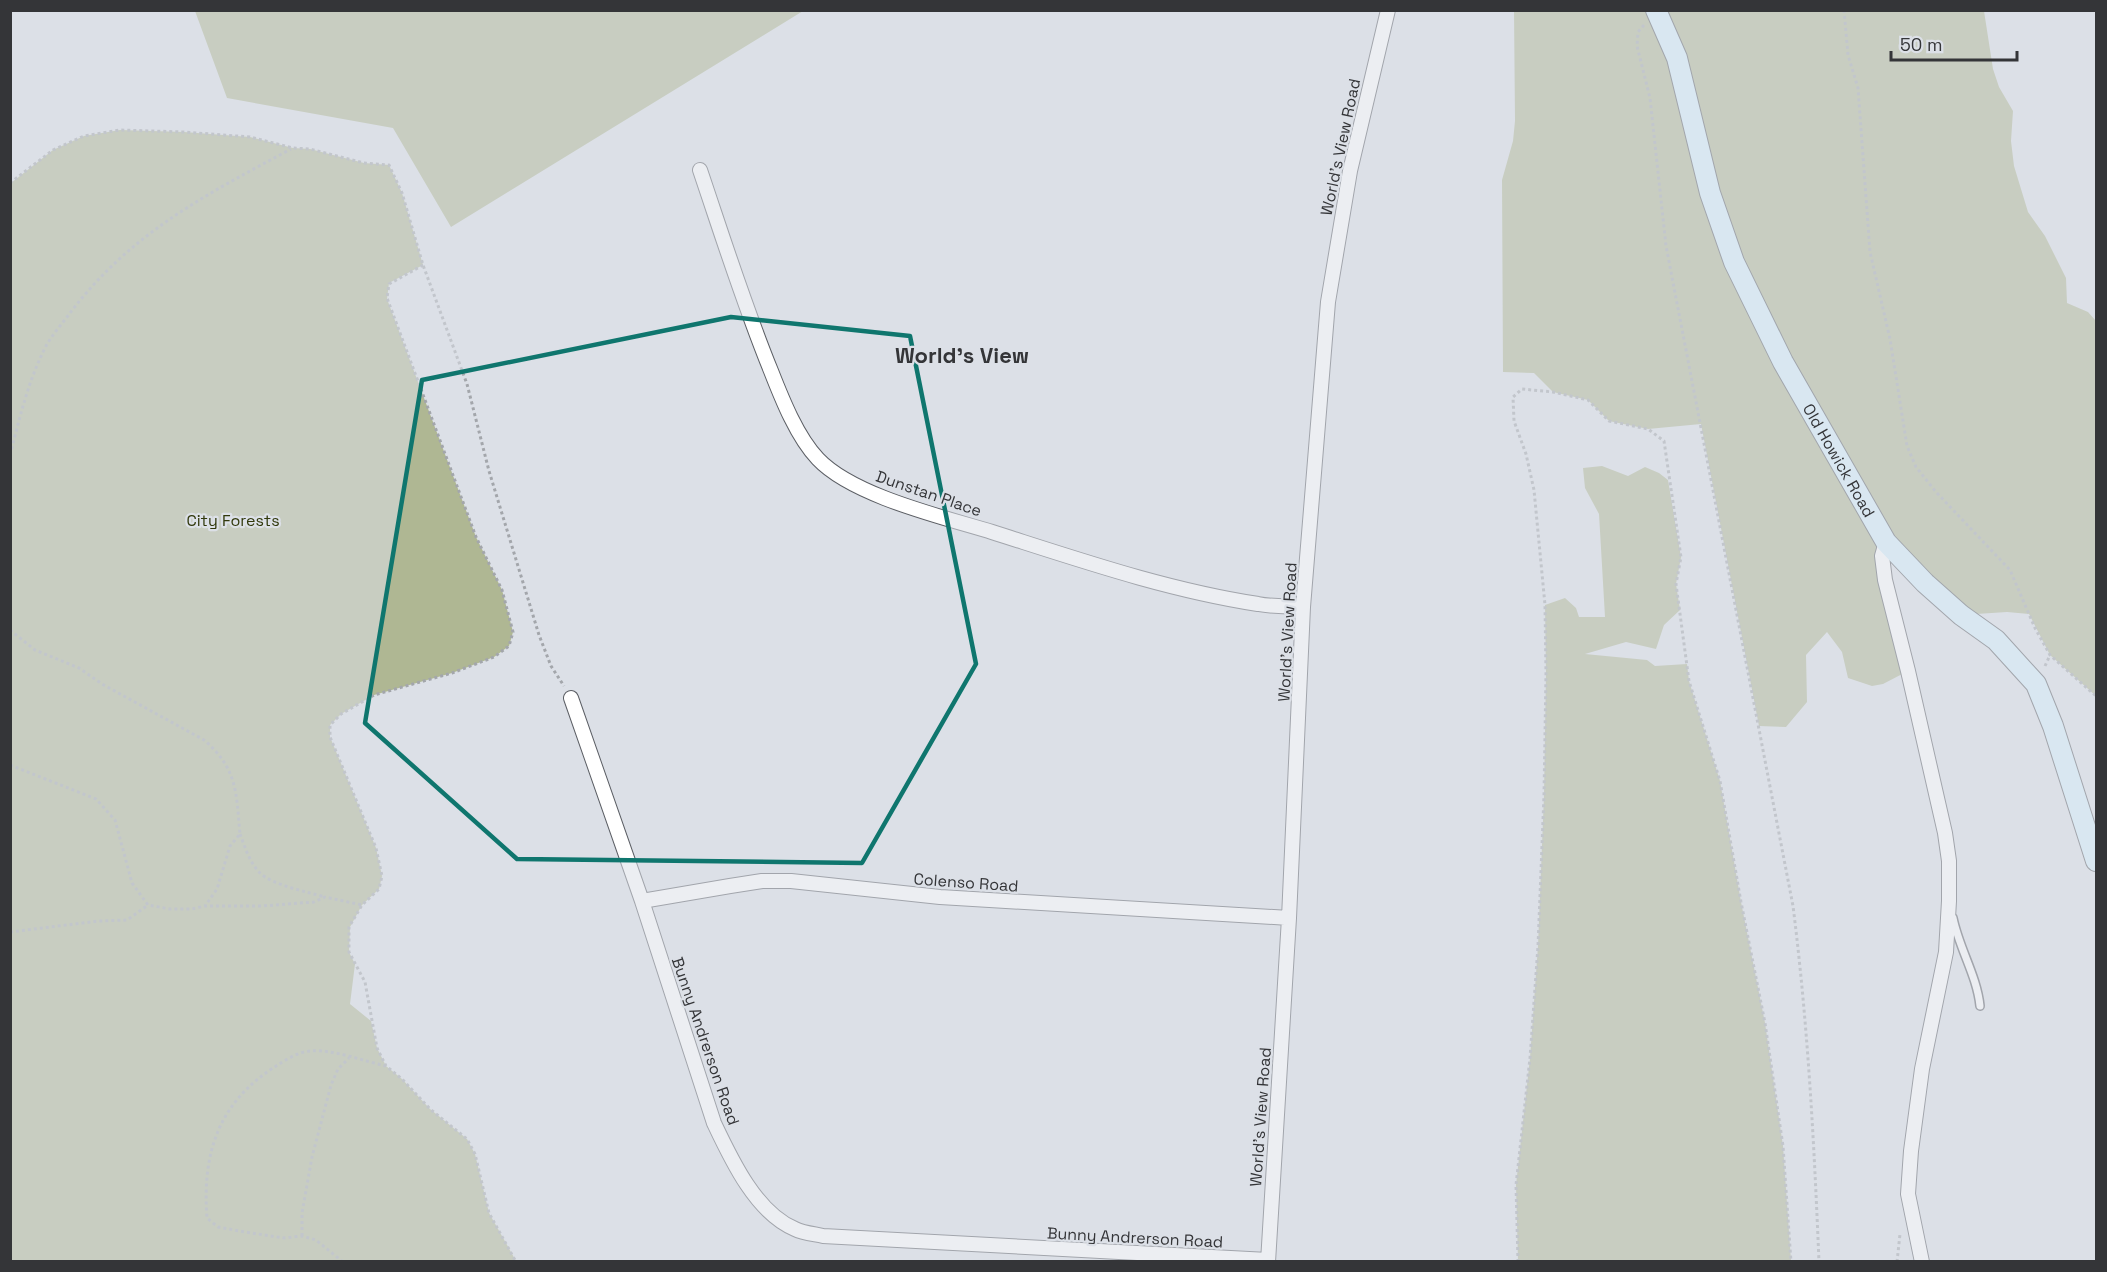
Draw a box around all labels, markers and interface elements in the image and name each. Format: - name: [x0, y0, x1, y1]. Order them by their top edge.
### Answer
- scale bar: [1891, 24, 2017, 62]
- text: 50 m: [1900, 33, 1942, 56]
- street label: World's View Road: [1316, 77, 1365, 218]
- district label: World's View: [895, 341, 1029, 369]
- street label: Old Howick Road: [1798, 400, 1880, 521]
- street label: Dunstan Place: [873, 466, 984, 521]
- park label: City Forests: [186, 510, 280, 531]
- street label: World's View Road: [1273, 562, 1302, 702]
- street label: Colenso Road: [913, 868, 1019, 897]
- street label: Bunny Andrerson Road: [667, 954, 744, 1128]
- street label: World's View Road: [1245, 1047, 1276, 1187]
- street label: Bunny Andrerson Road: [1046, 1222, 1224, 1253]

